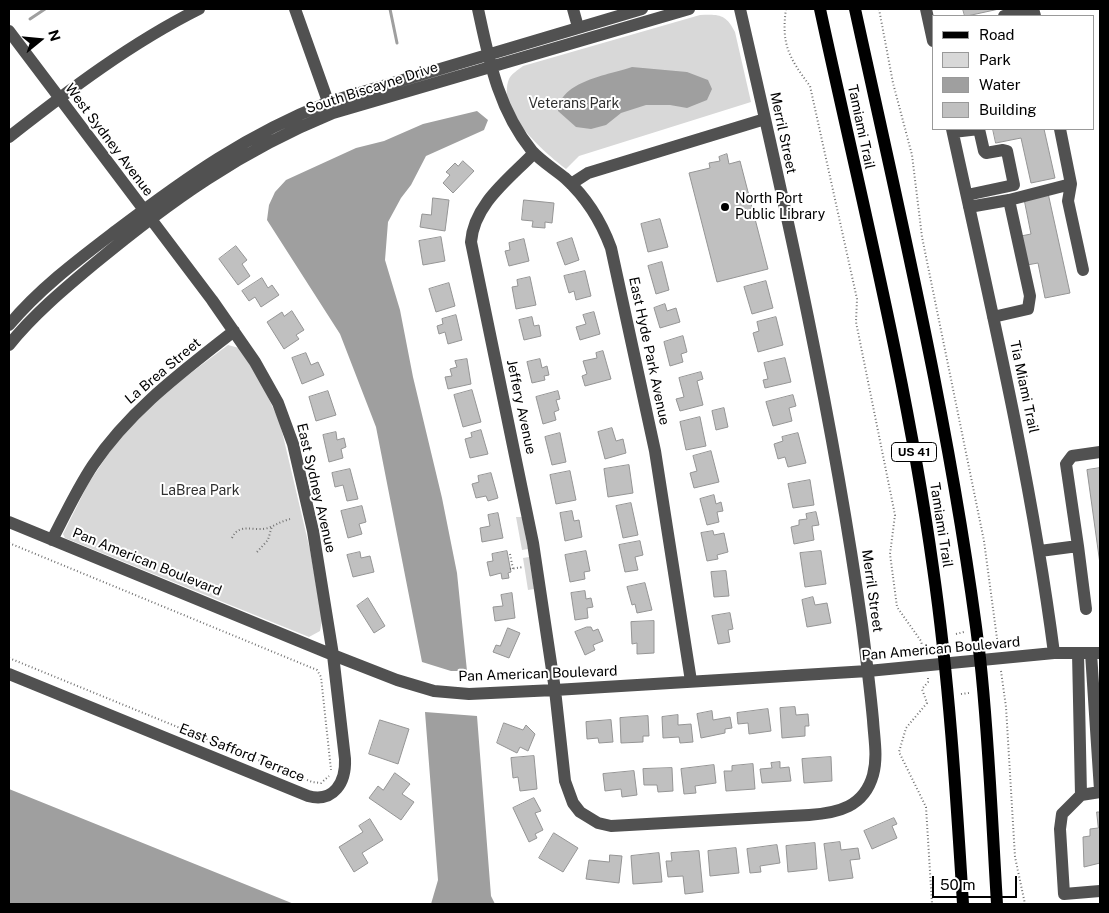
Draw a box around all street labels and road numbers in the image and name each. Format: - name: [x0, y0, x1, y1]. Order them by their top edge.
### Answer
- street label: South Biscayne Drive: [304, 59, 440, 117]
- street label: West Sydney Avenue: [61, 80, 157, 200]
- street label: Tamiami Trail: [844, 83, 878, 171]
- street label: Merril Street: [766, 91, 800, 175]
- street label: East Hyde Park Avenue: [625, 275, 673, 427]
- street label: La Brea Street: [122, 334, 204, 408]
- street label: Tia Miami Trail: [1006, 339, 1042, 435]
- street label: Jeffery Avenue: [503, 358, 539, 456]
- street label: East Sydney Avenue: [293, 422, 339, 554]
- road number: US 41: [892, 442, 936, 462]
- street label: Tamiami Trail: [926, 481, 956, 569]
- street label: Pan American Boulevard: [70, 524, 224, 600]
- street label: Merril Street: [858, 549, 886, 633]
- street label: Pan American Boulevard: [861, 634, 1021, 664]
- street label: Pan American Boulevard: [458, 663, 618, 685]
- street label: East Safford Terrace: [177, 720, 307, 786]

